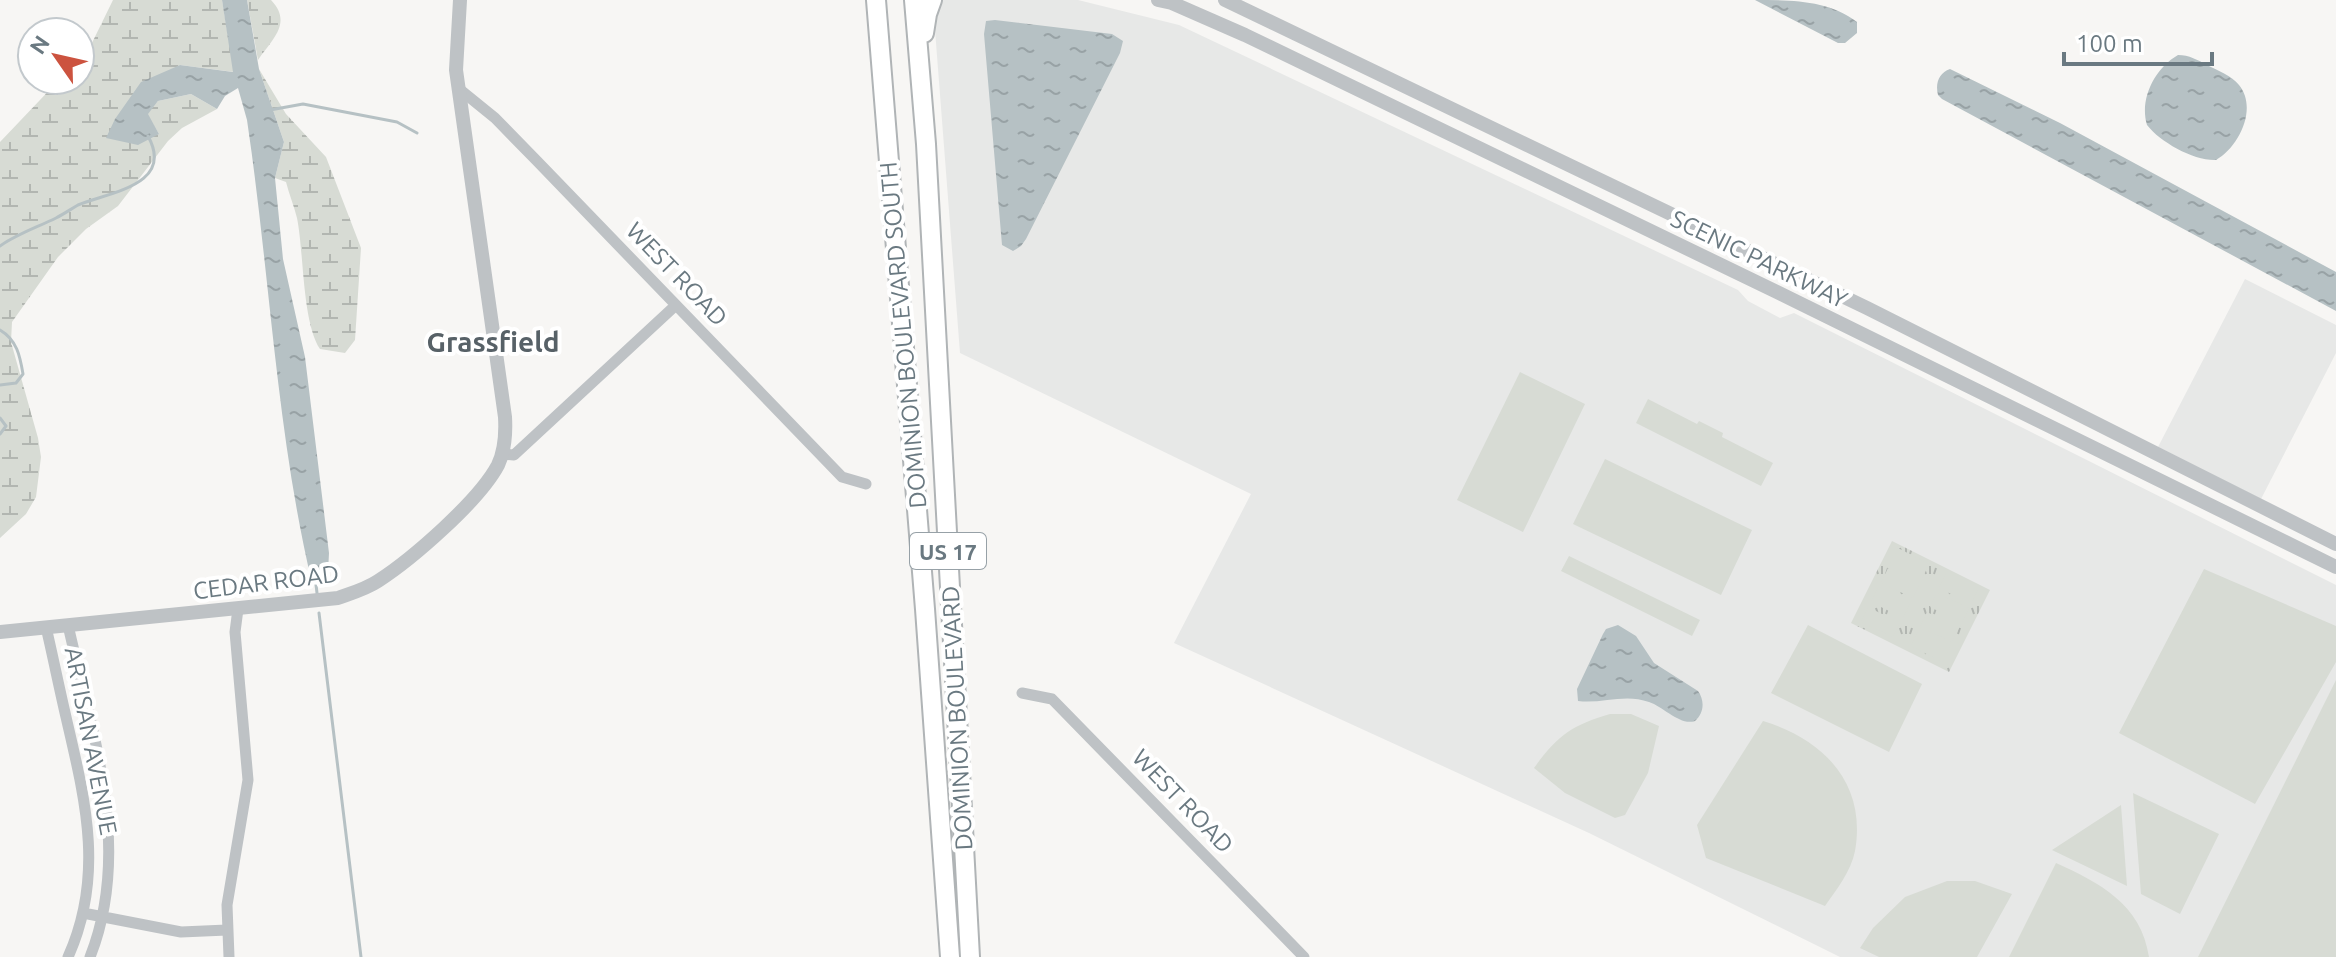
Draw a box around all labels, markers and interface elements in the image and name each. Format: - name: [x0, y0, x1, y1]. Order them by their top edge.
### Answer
- north arrow: [16, 16, 96, 96]
- scale bar: [2064, 16, 2212, 66]
- text: 100 m: [2076, 30, 2143, 57]
- text: N: [24, 31, 54, 58]
- street label: DOMINION BOULEVARD SOUTH: [874, 161, 932, 509]
- street label: SCENIC PARKWAY: [1666, 205, 1852, 313]
- street label: WEST ROAD: [621, 217, 733, 331]
- district label: Grassfield: [427, 326, 559, 357]
- road number: US 17: [910, 533, 986, 569]
- street label: CEDAR ROAD: [191, 560, 341, 604]
- street label: DOMINION BOULEVARD: [937, 585, 977, 851]
- street label: ARTISAN AVENUE: [60, 645, 122, 837]
- street label: WEST ROAD: [1127, 744, 1239, 858]

